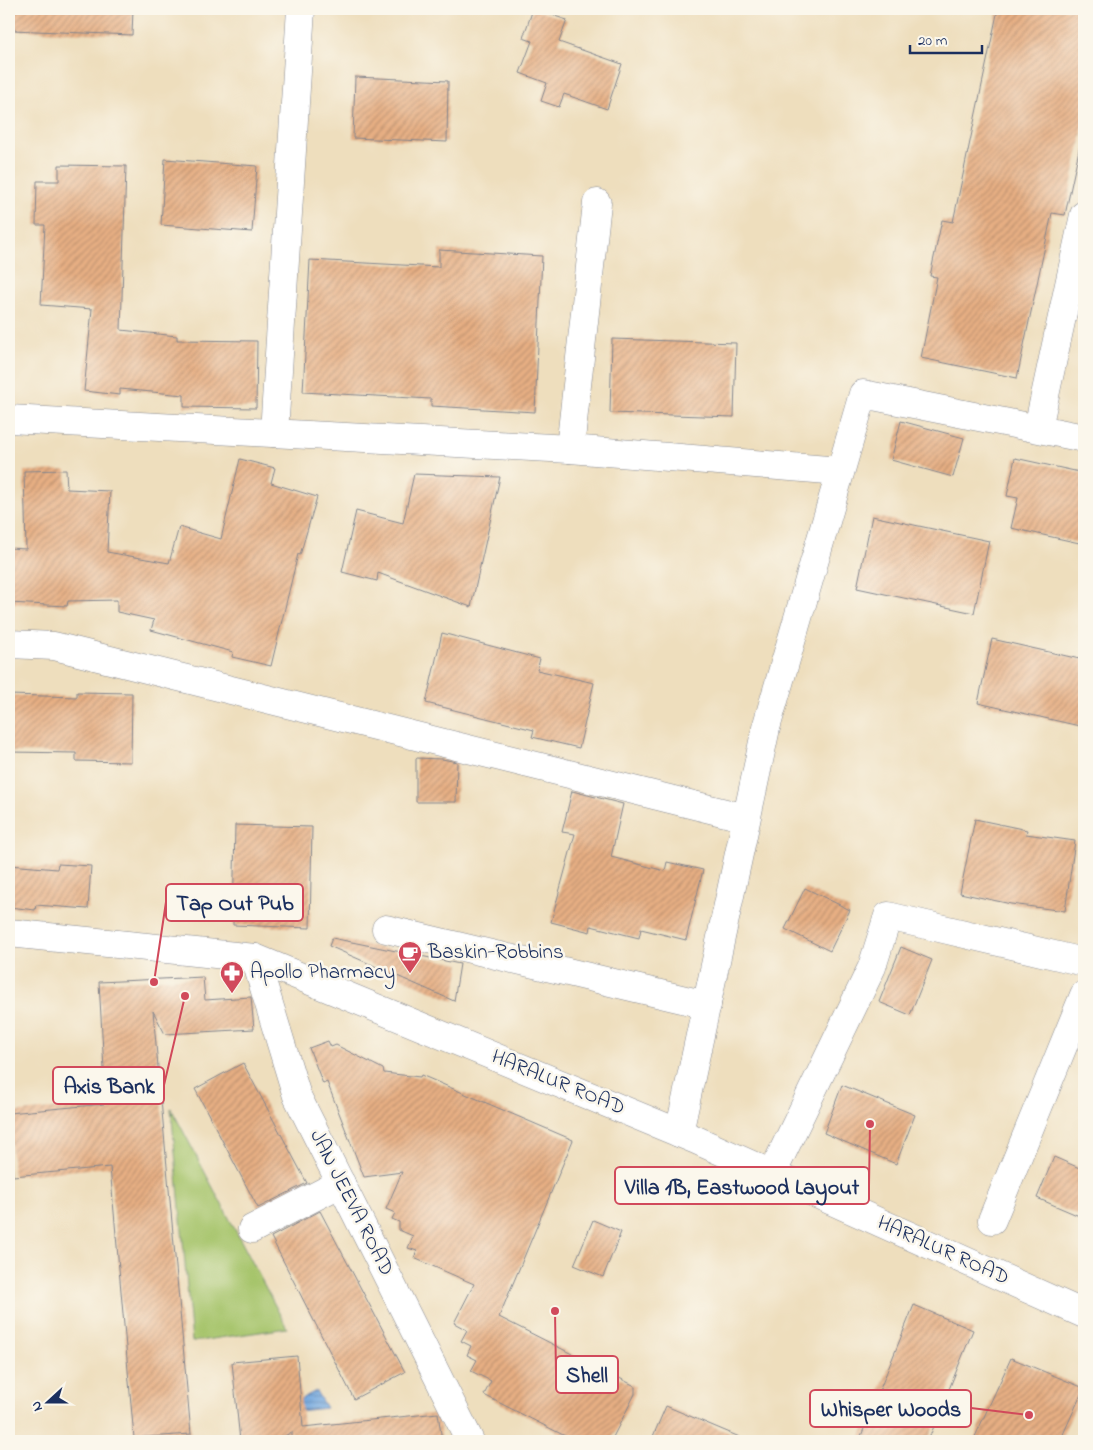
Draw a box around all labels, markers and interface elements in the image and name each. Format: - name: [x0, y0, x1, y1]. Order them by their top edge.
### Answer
- scale bar: [910, 22, 983, 54]
- text: 20 m: [918, 30, 948, 52]
- callout: Tap Out Pub: [166, 884, 303, 921]
- text: Tap Out Pub: [176, 889, 294, 921]
- place label: Baskin-Robbins: [427, 938, 564, 968]
- cafe icon: Baskin-Robbins: [397, 940, 423, 974]
- place label: Apollo Pharmacy: [250, 958, 395, 990]
- pharmacy icon: Apollo Pharmacy: [219, 960, 245, 994]
- street label: HARALUR ROAD: [487, 1043, 629, 1123]
- callout: Axis Bank: [53, 1067, 164, 1104]
- text: Axis Bank: [63, 1072, 156, 1104]
- street label: JAN JEEVA ROAD: [301, 1125, 401, 1281]
- callout: Villa 1B, Eastwood Layout: [615, 1167, 869, 1204]
- text: Villa 1B, Eastwood Layout: [624, 1173, 860, 1206]
- street label: HARALUR ROAD: [872, 1209, 1014, 1293]
- callout: Shell: [556, 1356, 618, 1393]
- text: Shell: [566, 1361, 608, 1393]
- north arrow: [22, 1378, 72, 1428]
- callout: Whisper Woods: [810, 1390, 971, 1427]
- text: Whisper Woods: [821, 1395, 961, 1427]
- text: N: [26, 1398, 49, 1414]

